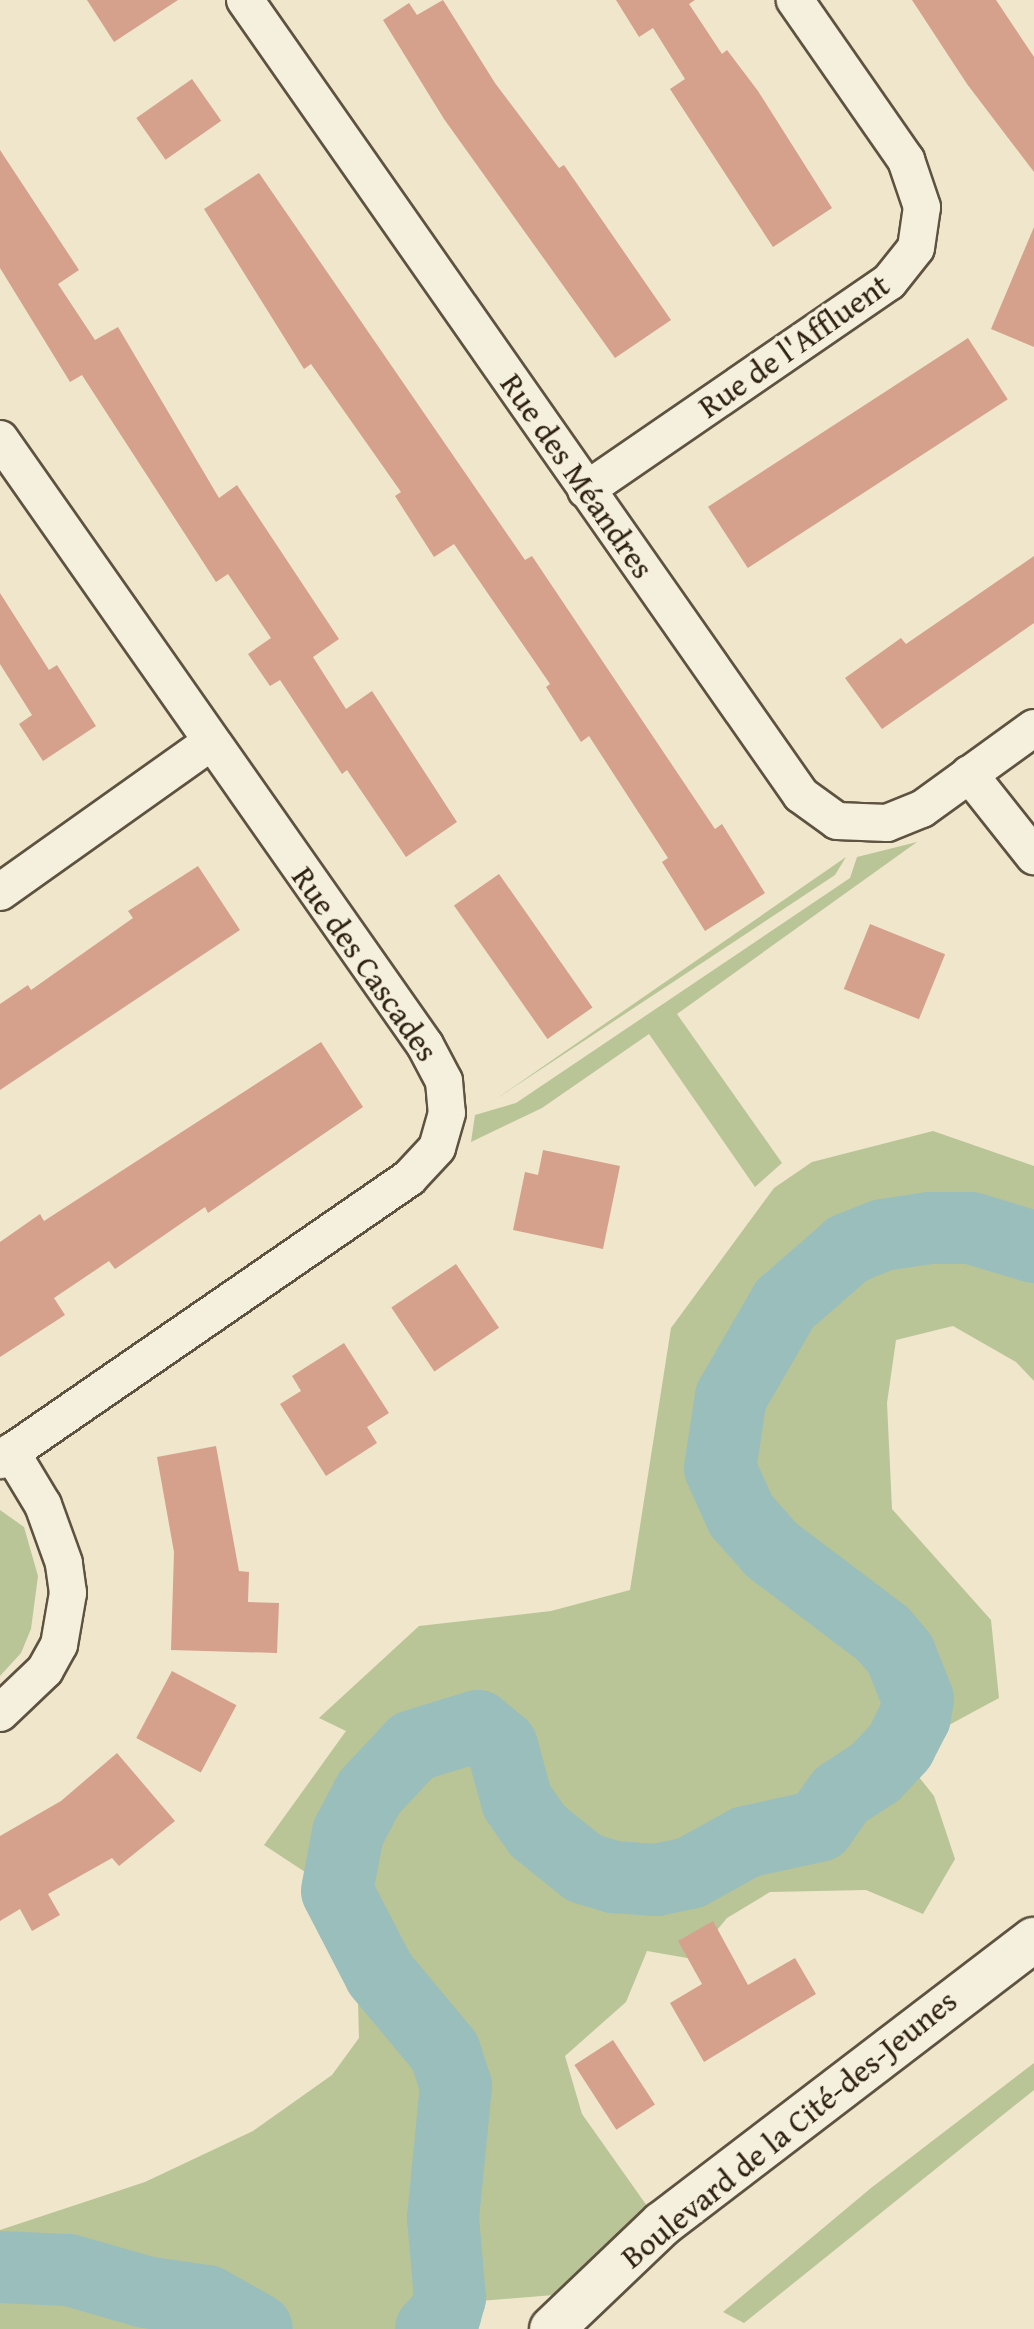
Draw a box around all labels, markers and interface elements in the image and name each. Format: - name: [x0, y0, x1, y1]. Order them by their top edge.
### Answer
- street label: Rue de l'Affluent: [691, 266, 897, 426]
- street label: Rue des Méandres: [492, 366, 662, 586]
- street label: Rue des Cascades: [284, 859, 446, 1069]
- street label: Boulevard de la Cité-des-Jeunes: [613, 1982, 965, 2276]

